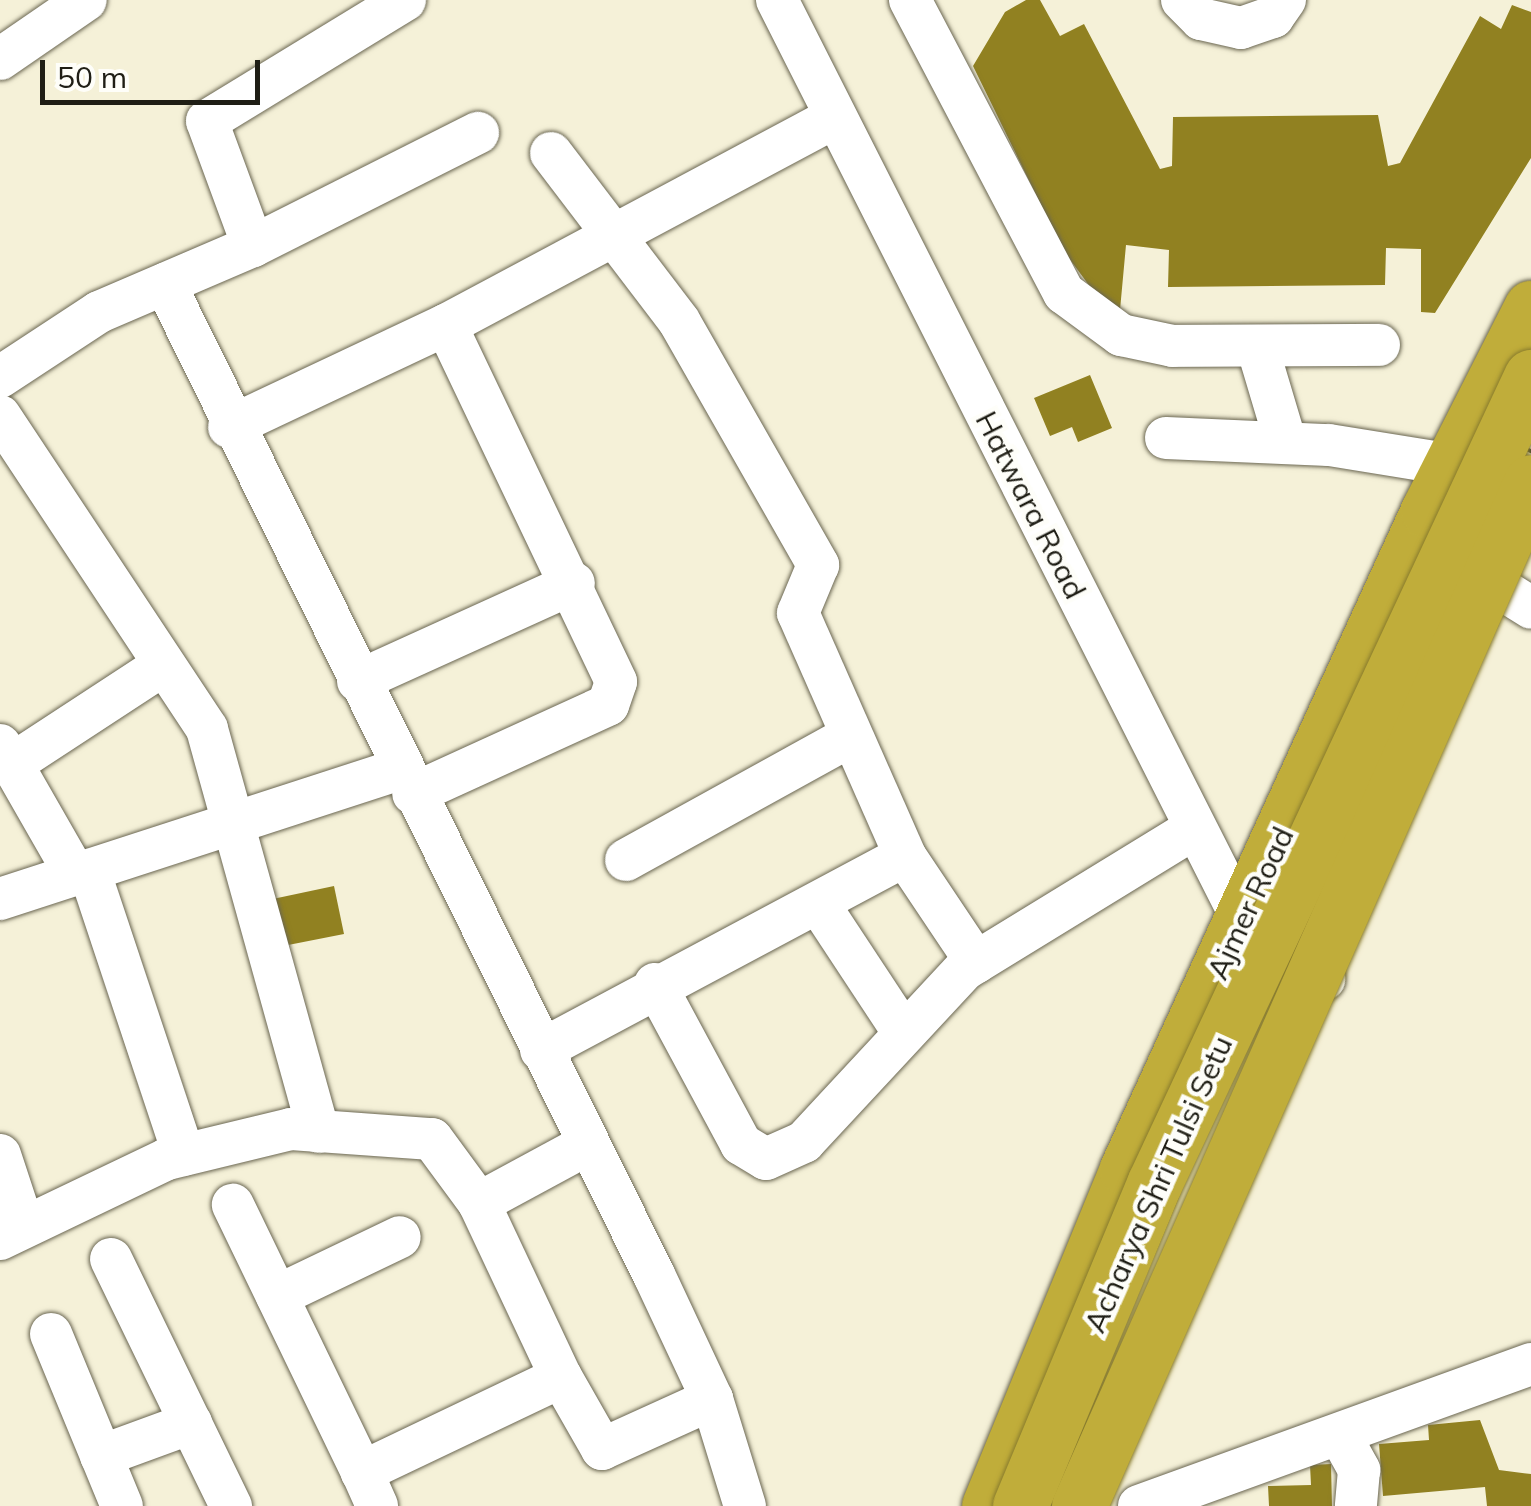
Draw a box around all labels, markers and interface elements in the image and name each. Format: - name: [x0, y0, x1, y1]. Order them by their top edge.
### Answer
- scale bar: [45, 40, 265, 102]
- text: 50 m: [57, 58, 127, 96]
- street label: Hatwara Road: [968, 405, 1094, 605]
- street label: Ajmer Road: [1199, 821, 1301, 985]
- street label: Acharya Shri Tulsi Setu: [1076, 1030, 1240, 1338]

